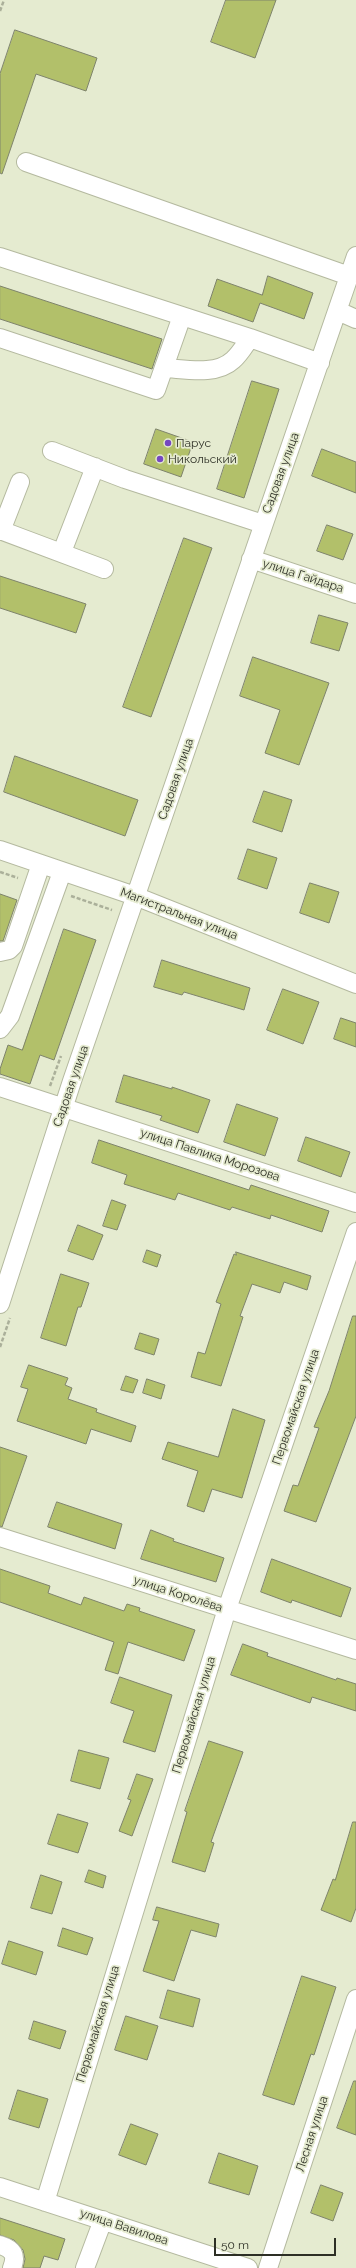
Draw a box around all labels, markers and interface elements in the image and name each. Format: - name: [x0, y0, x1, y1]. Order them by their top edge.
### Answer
- street label: Садовая улица: [260, 431, 302, 515]
- place label: Парус: [176, 436, 211, 450]
- marker: Парус: [163, 438, 173, 448]
- place label: Никольский: [168, 452, 237, 466]
- marker: Никольский: [155, 454, 165, 464]
- street label: улица Гайдара: [261, 556, 345, 596]
- street label: Садовая улица: [155, 736, 197, 822]
- street label: Магистральная улица: [118, 885, 240, 943]
- street label: Садовая улица: [50, 1043, 92, 1129]
- street label: улица Павлика Морозова: [138, 1126, 282, 1184]
- street label: Первомайская улица: [269, 1347, 323, 1467]
- street label: улица Королёва: [132, 1573, 224, 1615]
- street label: Первомайская улица: [169, 1655, 219, 1775]
- street label: Первомайская улица: [73, 1964, 123, 2084]
- street label: Лесная улица: [293, 2094, 331, 2174]
- street label: улица Вавилова: [78, 2206, 170, 2248]
- scale bar: [216, 2230, 338, 2256]
- text: 50 m: [221, 2238, 249, 2252]

